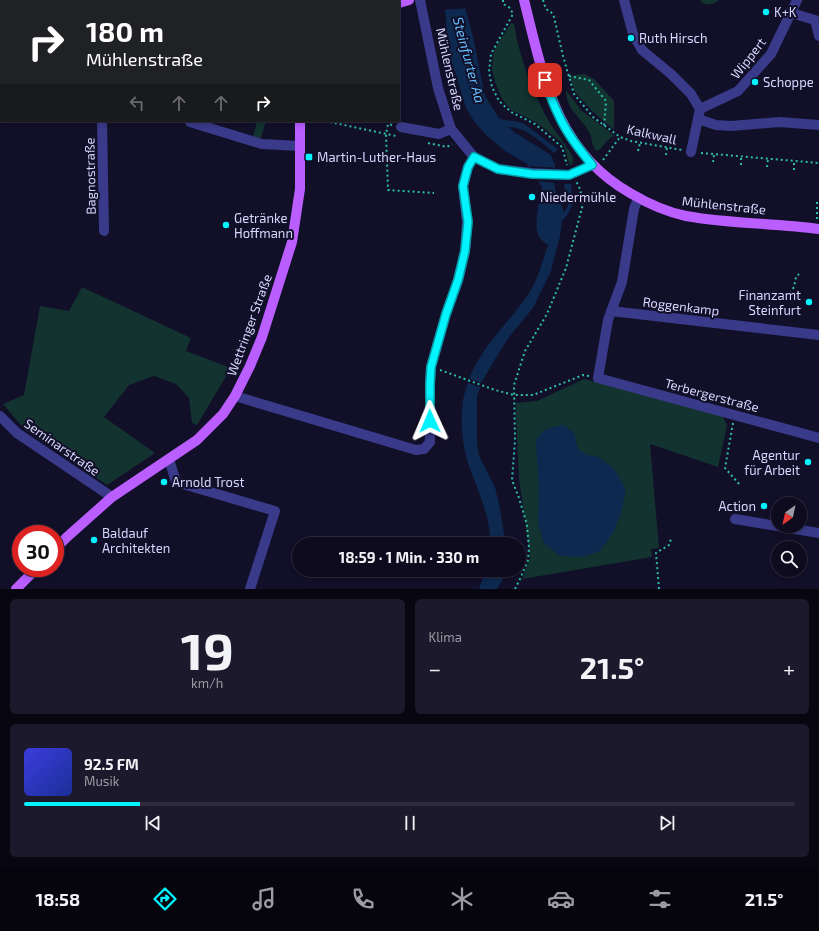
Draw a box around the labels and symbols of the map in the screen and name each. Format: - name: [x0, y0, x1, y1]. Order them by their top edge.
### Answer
- place label: K+K: [774, 4, 797, 20]
- marker: K+K: [761, 7, 771, 17]
- water label: Steinfurter Aa: [450, 15, 489, 105]
- street label: Mühlenstraße: [433, 26, 467, 112]
- place label: Ruth Hirsch: [639, 30, 707, 46]
- marker: Ruth Hirsch: [626, 33, 636, 43]
- street label: Wippert: [727, 34, 769, 82]
- pin: [528, 63, 562, 97]
- place label: Schoppe: [763, 74, 814, 90]
- marker: Schoppe: [750, 77, 760, 87]
- street label: Kalkwall: [625, 120, 679, 148]
- street label: Bagnostraße: [81, 137, 99, 215]
- place label: Martin-Luther-Haus: [317, 149, 436, 165]
- marker: Martin-Luther-Haus: [304, 152, 314, 162]
- place label: Niedermühle: [540, 189, 616, 205]
- marker: Niedermühle: [527, 192, 537, 202]
- street label: Mühlenstraße: [681, 193, 767, 217]
- place label: Getränke Hoffmann: [234, 210, 293, 241]
- marker: Getränke Hoffmann: [221, 220, 231, 230]
- street label: Wettringer Straße: [223, 272, 275, 378]
- place label: Finanzamt Steinfurt: [738, 287, 801, 318]
- street label: Roggenkamp: [642, 293, 720, 319]
- marker: Finanzamt Steinfurt: [804, 297, 814, 307]
- street label: Terbergerstraße: [663, 375, 761, 415]
- position arrow: [409, 400, 451, 442]
- street label: Seminarstraße: [21, 415, 103, 479]
- place label: Agentur für Arbeit: [744, 447, 800, 478]
- marker: Agentur für Arbeit: [803, 457, 813, 467]
- place label: Arnold Trost: [172, 474, 245, 490]
- marker: Arnold Trost: [159, 477, 169, 487]
- north arrow: [771, 497, 807, 533]
- place label: Action: [718, 498, 756, 514]
- marker: Action: [759, 501, 769, 511]
- speed limit sign: 30: [12, 525, 64, 577]
- place label: Baldauf Architekten: [102, 525, 170, 556]
- marker: Baldauf Architekten: [89, 535, 99, 545]

